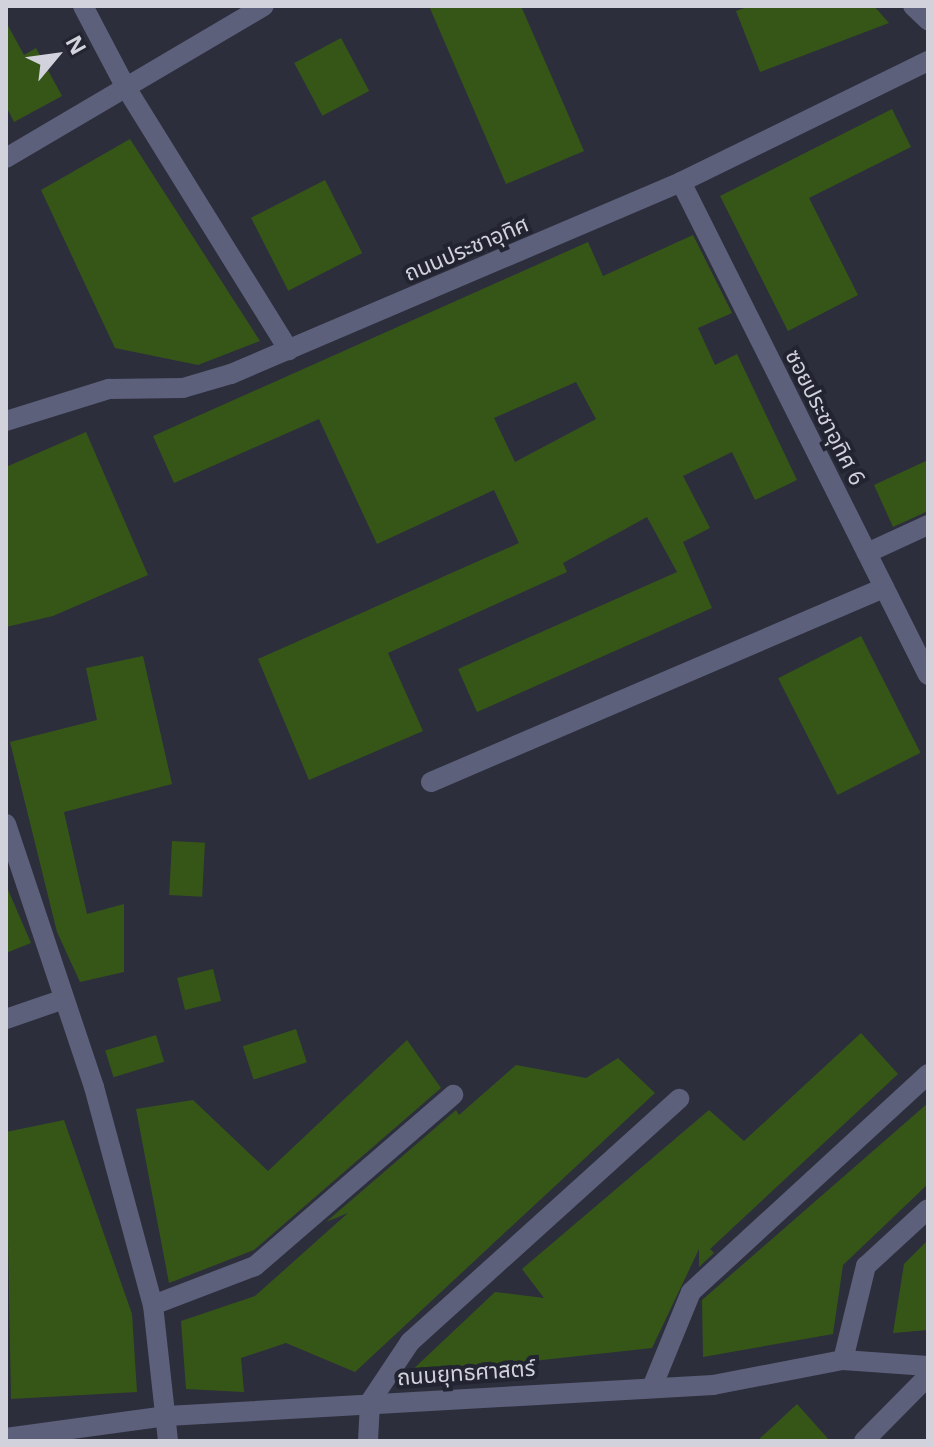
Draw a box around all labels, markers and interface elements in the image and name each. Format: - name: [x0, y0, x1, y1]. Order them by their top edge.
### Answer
- north arrow: [16, 16, 96, 96]
- text: N: [60, 29, 94, 59]
- street label: ถนนประชาอุทิศ: [400, 210, 532, 286]
- street label: ซอยประชาอุทิศ 6: [781, 345, 871, 489]
- street label: ถนนยุทธศาสตร์: [396, 1354, 536, 1390]

